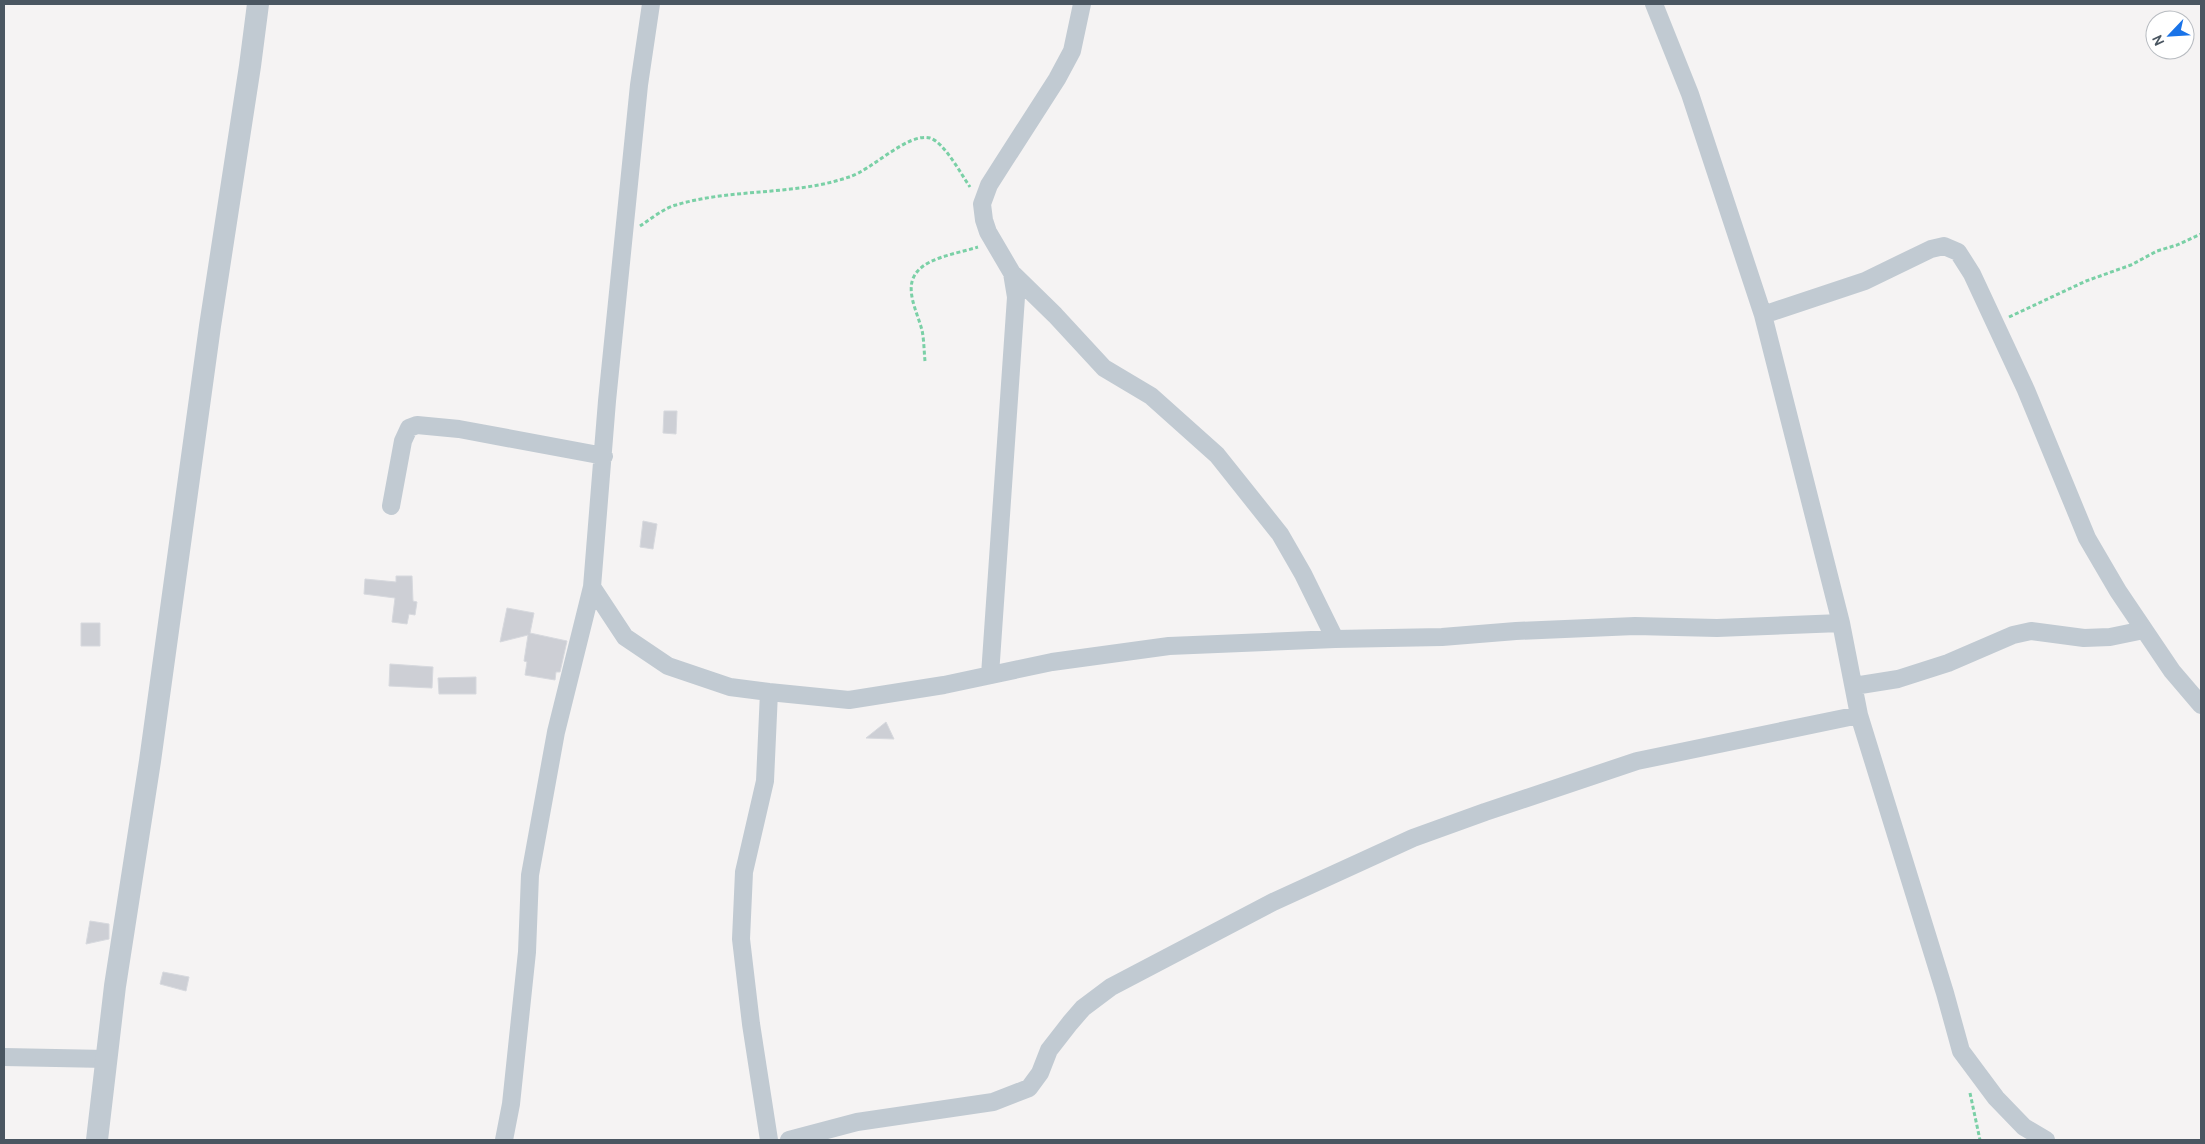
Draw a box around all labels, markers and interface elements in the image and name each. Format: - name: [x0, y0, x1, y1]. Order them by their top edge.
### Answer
- north arrow: [2145, 10, 2195, 60]
- text: N: [2148, 32, 2168, 49]

